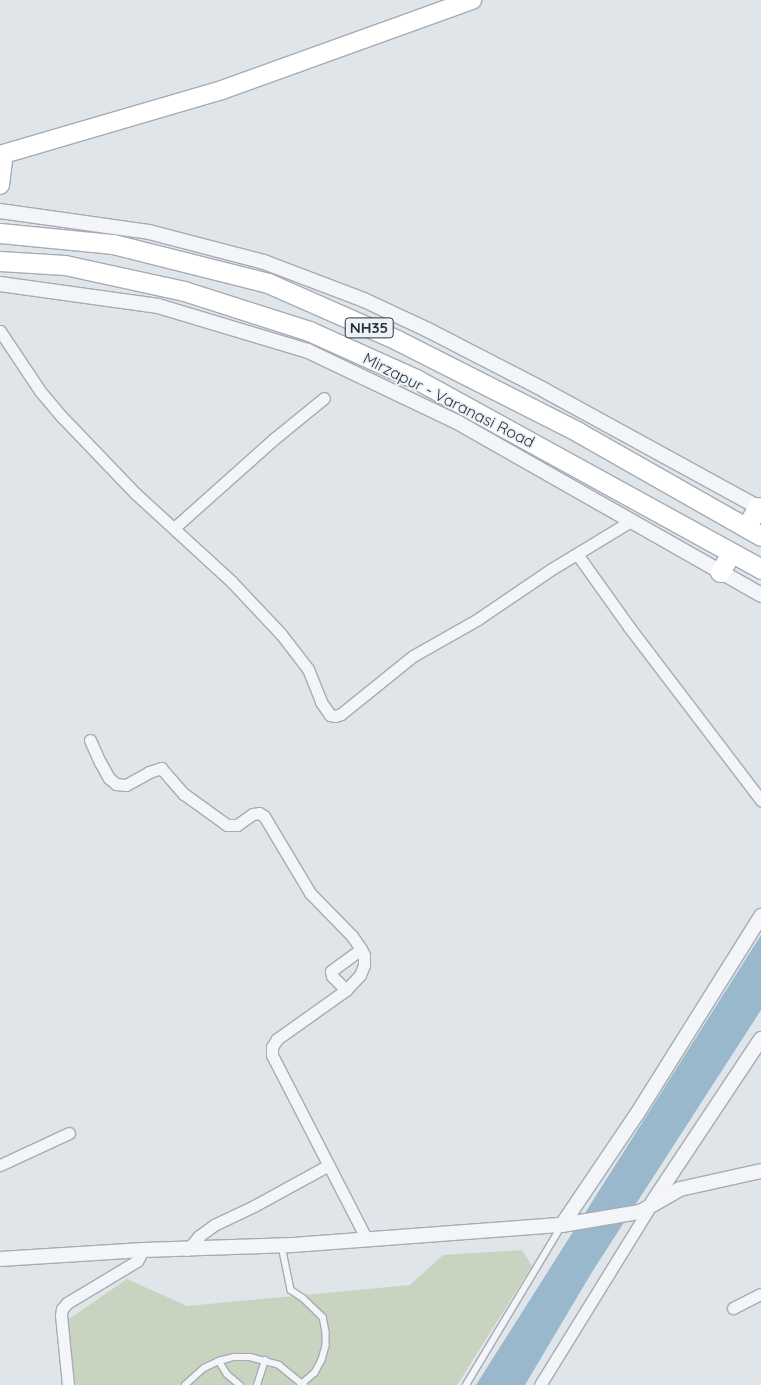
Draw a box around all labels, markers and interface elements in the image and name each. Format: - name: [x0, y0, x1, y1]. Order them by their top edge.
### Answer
- road number: NH35: [344, 316, 394, 340]
- street label: Mirzapur - Varanasi Road: [360, 348, 538, 452]

